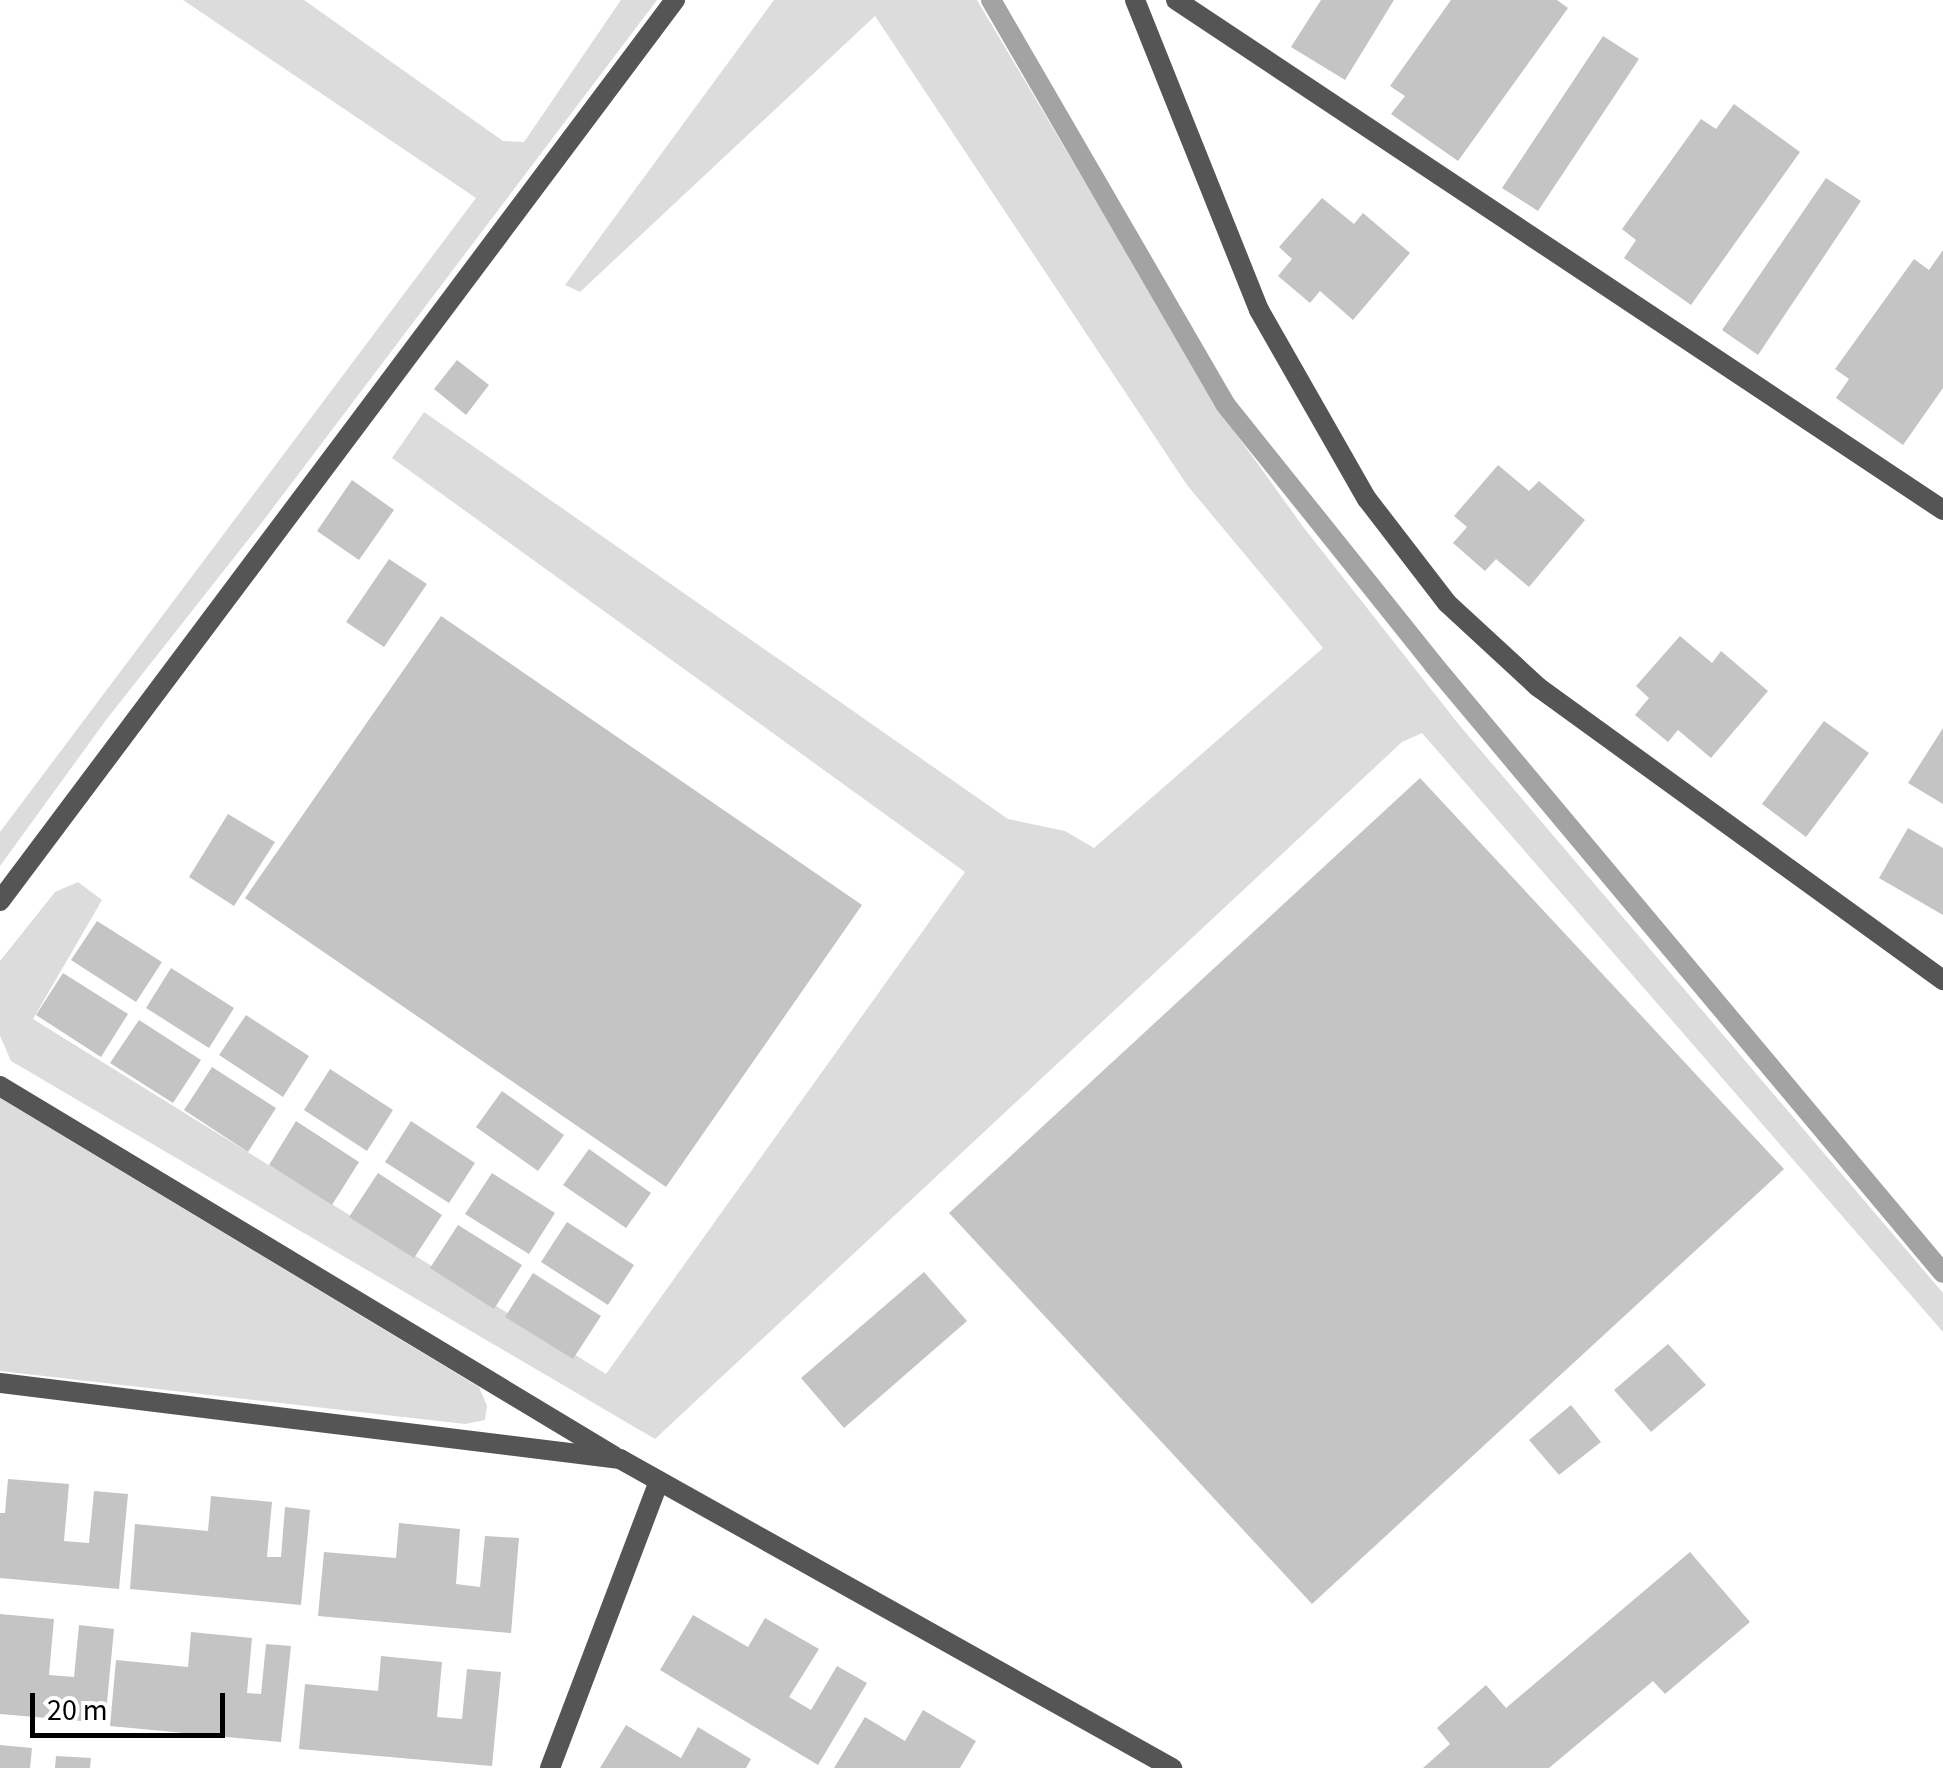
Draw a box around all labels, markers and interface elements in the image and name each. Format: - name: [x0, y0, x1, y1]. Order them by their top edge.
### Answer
- scale bar: [35, 1673, 230, 1735]
- text: 20 m: [47, 1689, 108, 1732]

